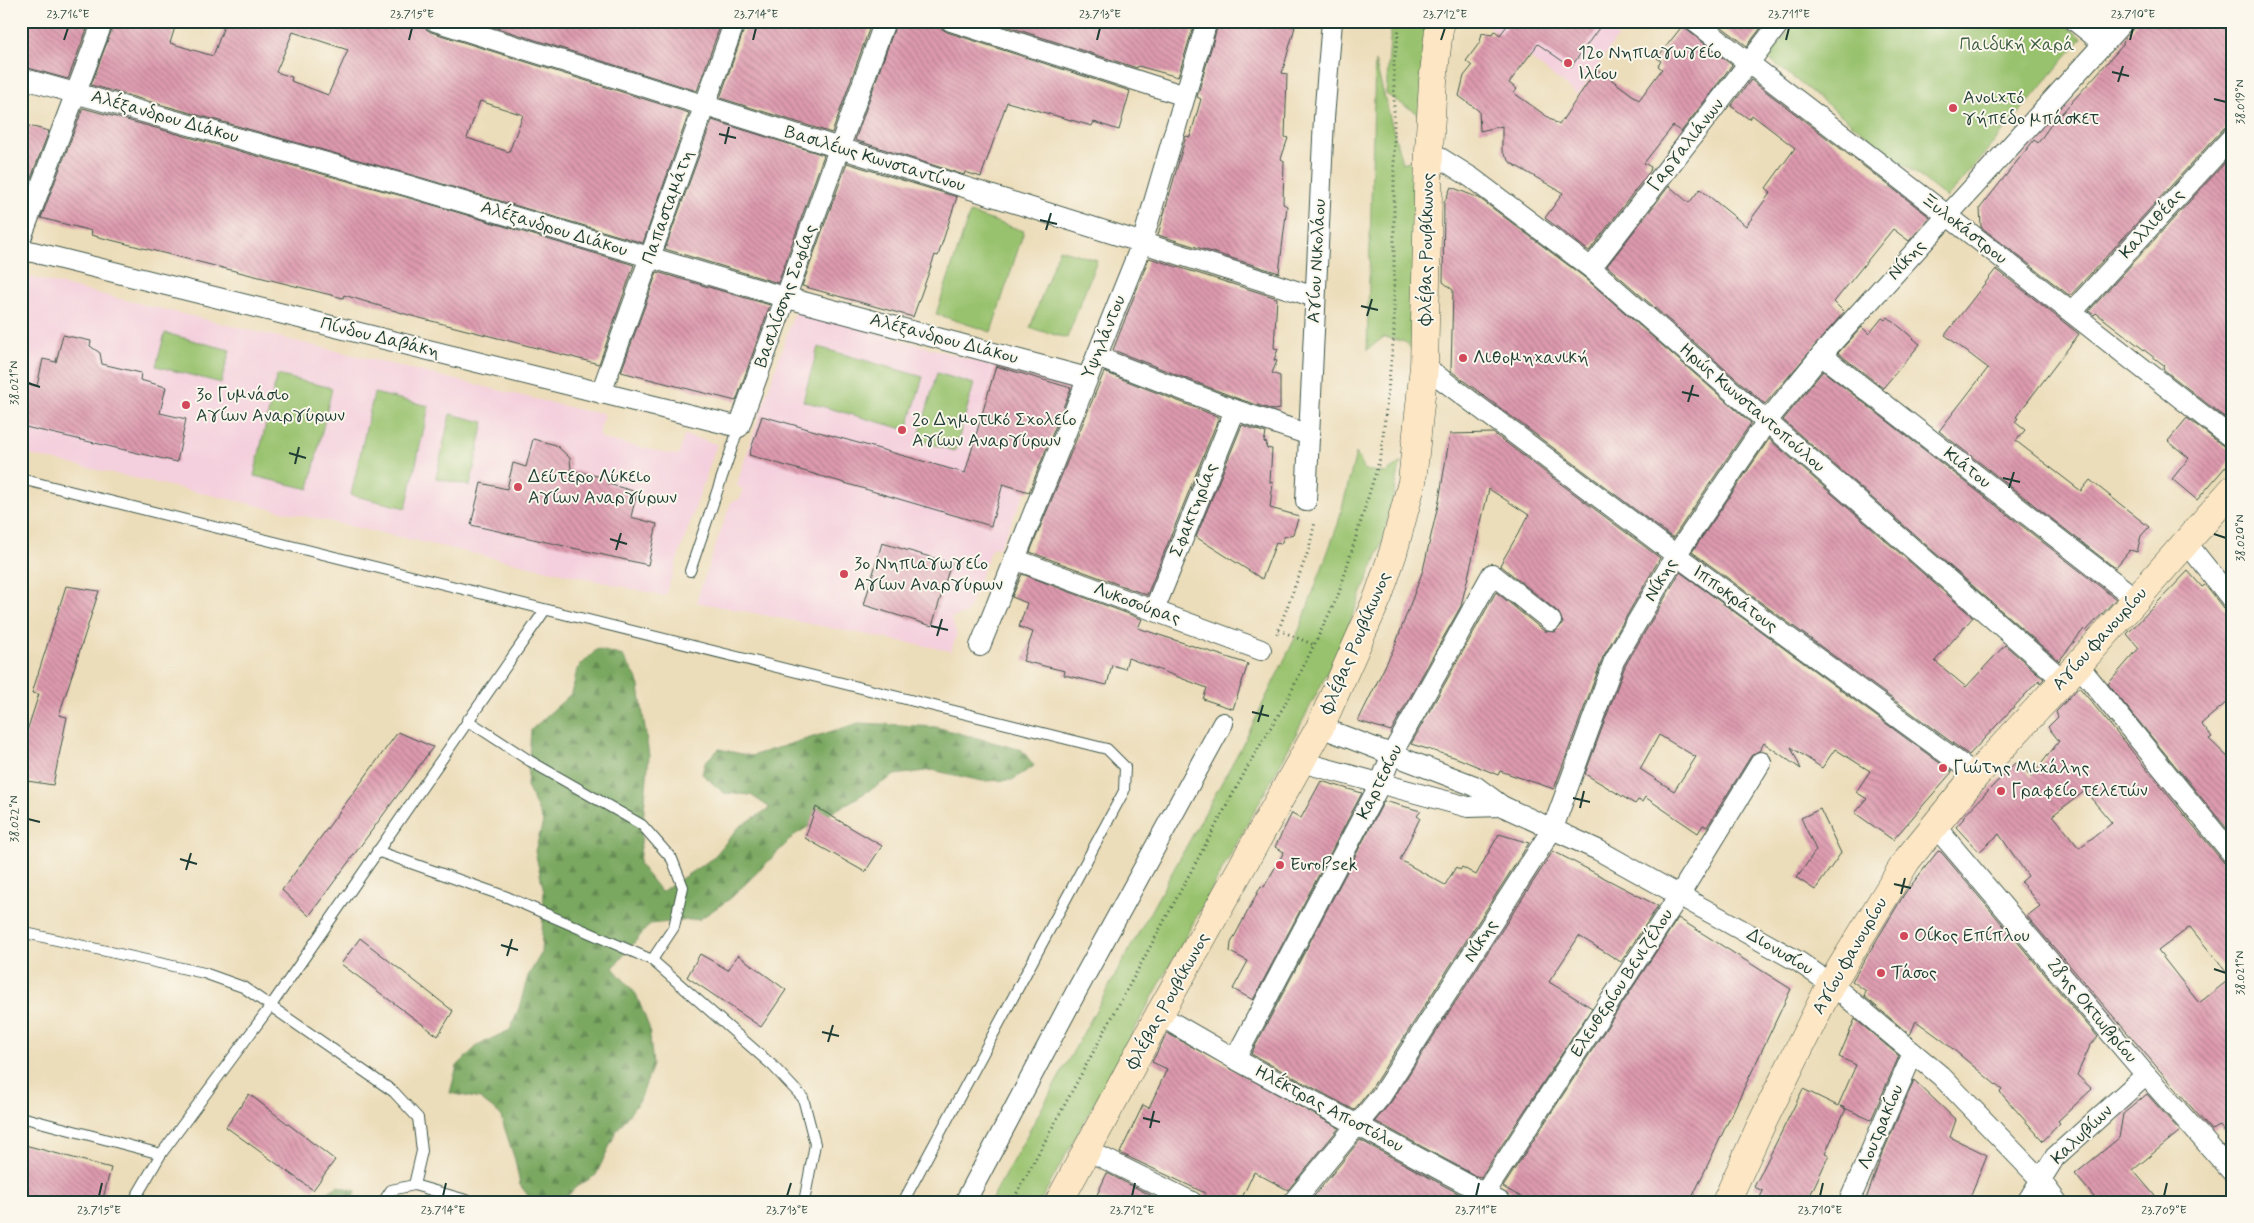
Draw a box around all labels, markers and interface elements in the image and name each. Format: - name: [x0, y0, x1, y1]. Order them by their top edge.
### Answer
- text: 23.716°E: [47, 7, 89, 23]
- text: 23.715°E: [390, 7, 434, 23]
- text: 23.714°E: [734, 7, 778, 23]
- text: 23.713°E: [1079, 7, 1121, 23]
- text: 23.712°E: [1423, 7, 1467, 23]
- text: 23.711°E: [1768, 7, 1810, 23]
- text: 23.710°E: [2111, 7, 2155, 23]
- park label: Παιδική Χαρά: [1960, 33, 2074, 57]
- place label: 12ο Νηπιαγωγείο Ιλίου: [1578, 41, 1722, 86]
- marker: 12ο Νηπιαγωγείο Ιλίου: [1562, 57, 1574, 69]
- text: 38.019°N: [2233, 79, 2249, 125]
- street label: Αλέξανδρου Διάκου: [88, 83, 242, 150]
- place label: Ανοιχτό γήπεδο μπάσκετ: [1963, 86, 2100, 131]
- street label: Γαργαλιάνων: [1642, 94, 1730, 196]
- marker: Ανοιχτό γήπεδο μπάσκετ: [1947, 102, 1959, 114]
- street label: Βασιλέως Κωνσταντίνου: [782, 119, 969, 198]
- street label: Παπασταμάτη: [636, 147, 700, 267]
- street label: Φλέβας Ρουβίκωνος: [1413, 172, 1440, 327]
- street label: Καλλιθέας: [2113, 183, 2190, 264]
- street label: Ξυλοκάστρου: [1916, 188, 2012, 270]
- street label: Αλέξανδρου Διάκου: [478, 194, 631, 263]
- street label: Αγίου Νικολάου: [1302, 198, 1332, 324]
- street label: Βασιλίσσης Σοφίας: [749, 221, 823, 371]
- street label: Νίκης: [1882, 235, 1932, 285]
- street label: Υψηλάντου: [1076, 292, 1132, 382]
- street label: Αλέξανδρου Διάκου: [867, 307, 1021, 370]
- street label: Πίνδου Δαβάκη: [318, 312, 442, 364]
- street label: Ηρώς Κωνσταντοπούλου: [1674, 338, 1830, 478]
- place label: Λιθομηχανική: [1473, 346, 1589, 370]
- marker: Λιθομηχανική: [1457, 352, 1469, 364]
- text: 38.021°N: [7, 361, 23, 405]
- place label: 3ο Γυμνάσιο Αγίων Αναργύρων: [196, 383, 345, 428]
- marker: 3ο Γυμνάσιο Αγίων Αναργύρων: [180, 399, 192, 411]
- place label: 2ο Δημοτικό Σχολείο Αγίων Αναργύρων: [912, 408, 1077, 453]
- marker: 2ο Δημοτικό Σχολείο Αγίων Αναργύρων: [896, 424, 908, 436]
- street label: Κιάτου: [1938, 442, 1996, 494]
- street label: Σφακτηρίας: [1164, 459, 1224, 561]
- place label: Δεύτερο Λύκειο Αγίων Αναργύρων: [528, 465, 677, 510]
- marker: Δεύτερο Λύκειο Αγίων Αναργύρων: [512, 481, 524, 493]
- text: 38.020°N: [2233, 514, 2249, 562]
- place label: 3ο Νηπιαγωγείο Αγίων Αναργύρων: [854, 552, 1003, 597]
- street label: Νίκης: [1639, 554, 1683, 606]
- street label: Ιπποκράτους: [1687, 560, 1783, 638]
- marker: 3ο Νηπιαγωγείο Αγίων Αναργύρων: [838, 568, 850, 580]
- street label: Φλέβας Ρουβίκωνος: [1314, 568, 1397, 719]
- street label: Λυκοσούρας: [1090, 577, 1184, 631]
- street label: Αγίου Φανουρίου: [2047, 582, 2153, 696]
- street label: Καρτεσίου: [1352, 740, 1408, 824]
- place label: Γιώτης Μιχάλης: [1953, 756, 2089, 780]
- marker: Γιώτης Μιχάλης: [1937, 762, 1949, 774]
- place label: Γραφείο τελετών: [2011, 779, 2148, 803]
- marker: Γραφείο τελετών: [1995, 785, 2007, 797]
- text: 38.022°N: [7, 795, 23, 843]
- place label: EuroPsek: [1290, 853, 1358, 877]
- marker: EuroPsek: [1274, 859, 1286, 871]
- street label: Αγίου Φανουρίου: [1807, 893, 1893, 1019]
- street label: Ελευθερίου Βενιζέλου: [1564, 904, 1679, 1062]
- street label: Νίκης: [1458, 915, 1504, 967]
- street label: Διονυσίου: [1742, 923, 1818, 981]
- place label: Οίκος Επίπλου: [1914, 924, 2030, 948]
- street label: Φλέβας Ρουβίκωνος: [1119, 928, 1216, 1074]
- marker: Οίκος Επίπλου: [1898, 930, 1910, 942]
- text: 38.021°N: [2233, 951, 2249, 995]
- street label: 28ης Οκτωβρίου: [2041, 954, 2143, 1068]
- place label: Τάσος: [1891, 961, 1937, 985]
- marker: Τάσος: [1875, 967, 1887, 979]
- street label: Ηλέκτρας Αποστόλου: [1250, 1059, 1408, 1158]
- street label: Λουτρακίου: [1852, 1081, 1910, 1173]
- street label: Καλυβίων: [2046, 1100, 2118, 1170]
- text: 23.715°E: [77, 1203, 121, 1219]
- text: 23.714°E: [421, 1203, 465, 1219]
- text: 23.713°E: [766, 1203, 808, 1219]
- text: 23.712°E: [1110, 1203, 1154, 1219]
- text: 23.711°E: [1455, 1203, 1497, 1219]
- text: 23.710°E: [1798, 1203, 1842, 1219]
- text: 23.709°E: [2141, 1203, 2187, 1219]

